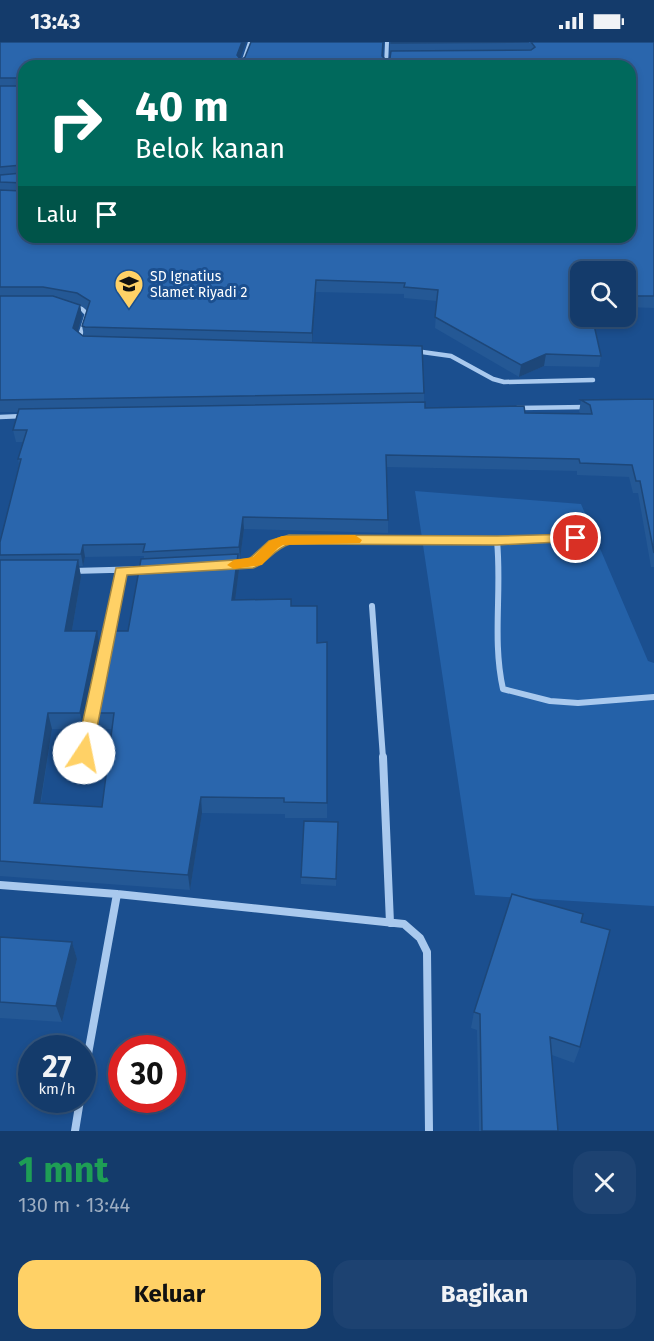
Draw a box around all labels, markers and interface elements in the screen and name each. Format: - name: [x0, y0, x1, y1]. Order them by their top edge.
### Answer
- text: 13:43: [30, 8, 80, 35]
- text: 40 m: [135, 82, 229, 132]
- icon: right: [36, 84, 114, 162]
- text: Belok kanan: [135, 133, 285, 165]
- icon: arrive: [90, 198, 123, 231]
- text: Lalu: [36, 201, 78, 228]
- map controls: [570, 261, 636, 327]
- button: search: [570, 261, 636, 327]
- school or university icon: SD Ignatius Slamet Riyadi 2: [113, 268, 145, 310]
- place label: SD Ignatius Slamet Riyadi 2: [150, 268, 247, 301]
- pin: [550, 512, 601, 563]
- icon: arrive: [559, 521, 592, 554]
- position arrow: [52, 721, 116, 785]
- speed limit sign: 30: [108, 1035, 186, 1113]
- text: 27: [42, 1049, 72, 1085]
- text: km/h: [38, 1080, 76, 1098]
- text: 1 mnt: [18, 1148, 108, 1192]
- button: close: [573, 1151, 636, 1214]
- text: 130 m · 13:44: [18, 1193, 130, 1217]
- button: Keluar: [18, 1260, 321, 1329]
- button: Bagikan: [333, 1260, 636, 1329]

